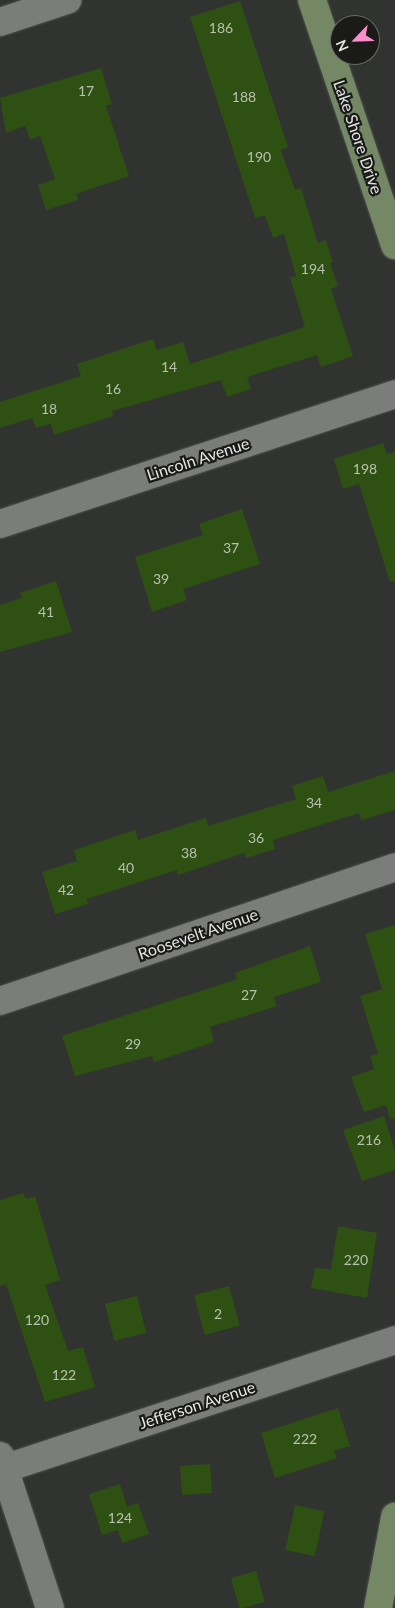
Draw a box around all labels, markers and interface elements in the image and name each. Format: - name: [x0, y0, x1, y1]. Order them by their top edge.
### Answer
- north arrow: [330, 15, 380, 65]
- house number: 186: [209, 20, 233, 36]
- text: N: [332, 38, 352, 54]
- street label: Lake Shore Drive: [330, 78, 386, 196]
- house number: 17: [78, 83, 94, 99]
- house number: 188: [232, 89, 256, 105]
- house number: 190: [247, 149, 271, 165]
- house number: 194: [301, 261, 325, 277]
- house number: 14: [161, 359, 177, 375]
- house number: 16: [105, 381, 121, 397]
- house number: 18: [41, 401, 57, 417]
- street label: Lincoln Avenue: [144, 433, 252, 485]
- house number: 198: [353, 461, 377, 477]
- house number: 37: [223, 540, 239, 556]
- house number: 39: [153, 571, 169, 587]
- house number: 41: [38, 604, 54, 620]
- house number: 34: [306, 795, 322, 811]
- house number: 36: [248, 830, 264, 846]
- house number: 38: [181, 845, 197, 861]
- house number: 40: [118, 860, 134, 876]
- house number: 42: [58, 882, 74, 898]
- street label: Roosevelt Avenue: [135, 904, 261, 964]
- house number: 27: [241, 987, 257, 1003]
- house number: 29: [125, 1036, 141, 1052]
- house number: 216: [357, 1132, 381, 1148]
- house number: 220: [344, 1252, 368, 1268]
- house number: 2: [214, 1306, 222, 1322]
- house number: 120: [25, 1312, 49, 1328]
- house number: 122: [52, 1367, 76, 1383]
- street label: Jefferson Avenue: [136, 1377, 258, 1433]
- house number: 222: [293, 1431, 317, 1447]
- house number: 124: [108, 1510, 132, 1526]

